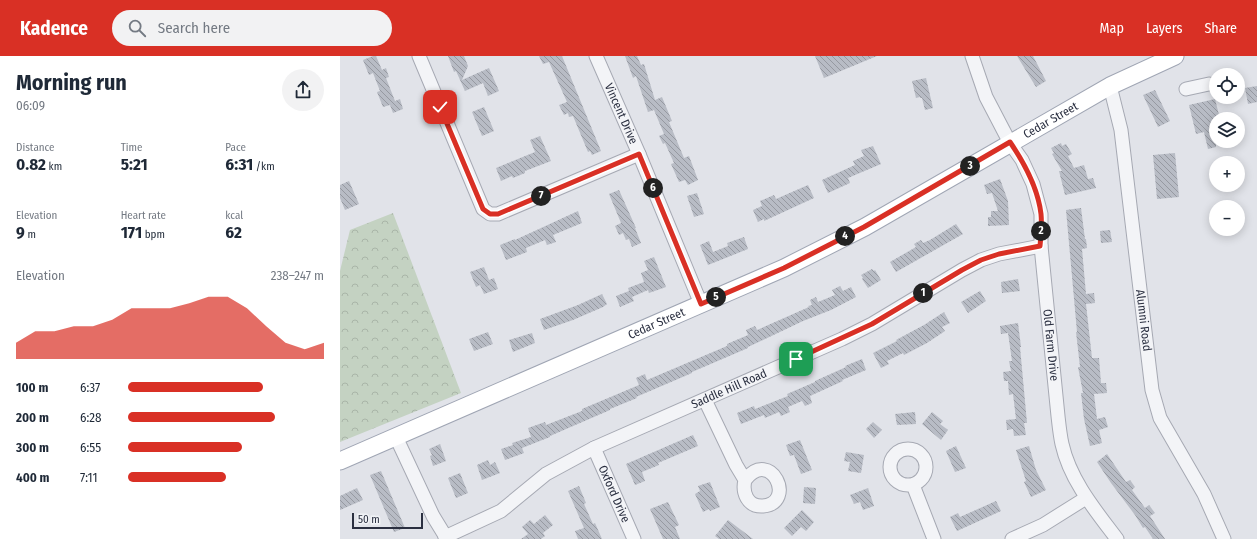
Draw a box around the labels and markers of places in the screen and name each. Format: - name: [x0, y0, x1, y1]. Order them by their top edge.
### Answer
- pin: [423, 90, 457, 124]
- pin: 3: [960, 156, 980, 176]
- pin: 6: [643, 178, 663, 198]
- pin: 7: [531, 186, 551, 206]
- pin: 2: [1031, 221, 1051, 241]
- pin: 4: [835, 226, 855, 246]
- pin: 1: [913, 283, 933, 303]
- pin: 5: [706, 287, 726, 307]
- pin: [779, 342, 813, 376]

